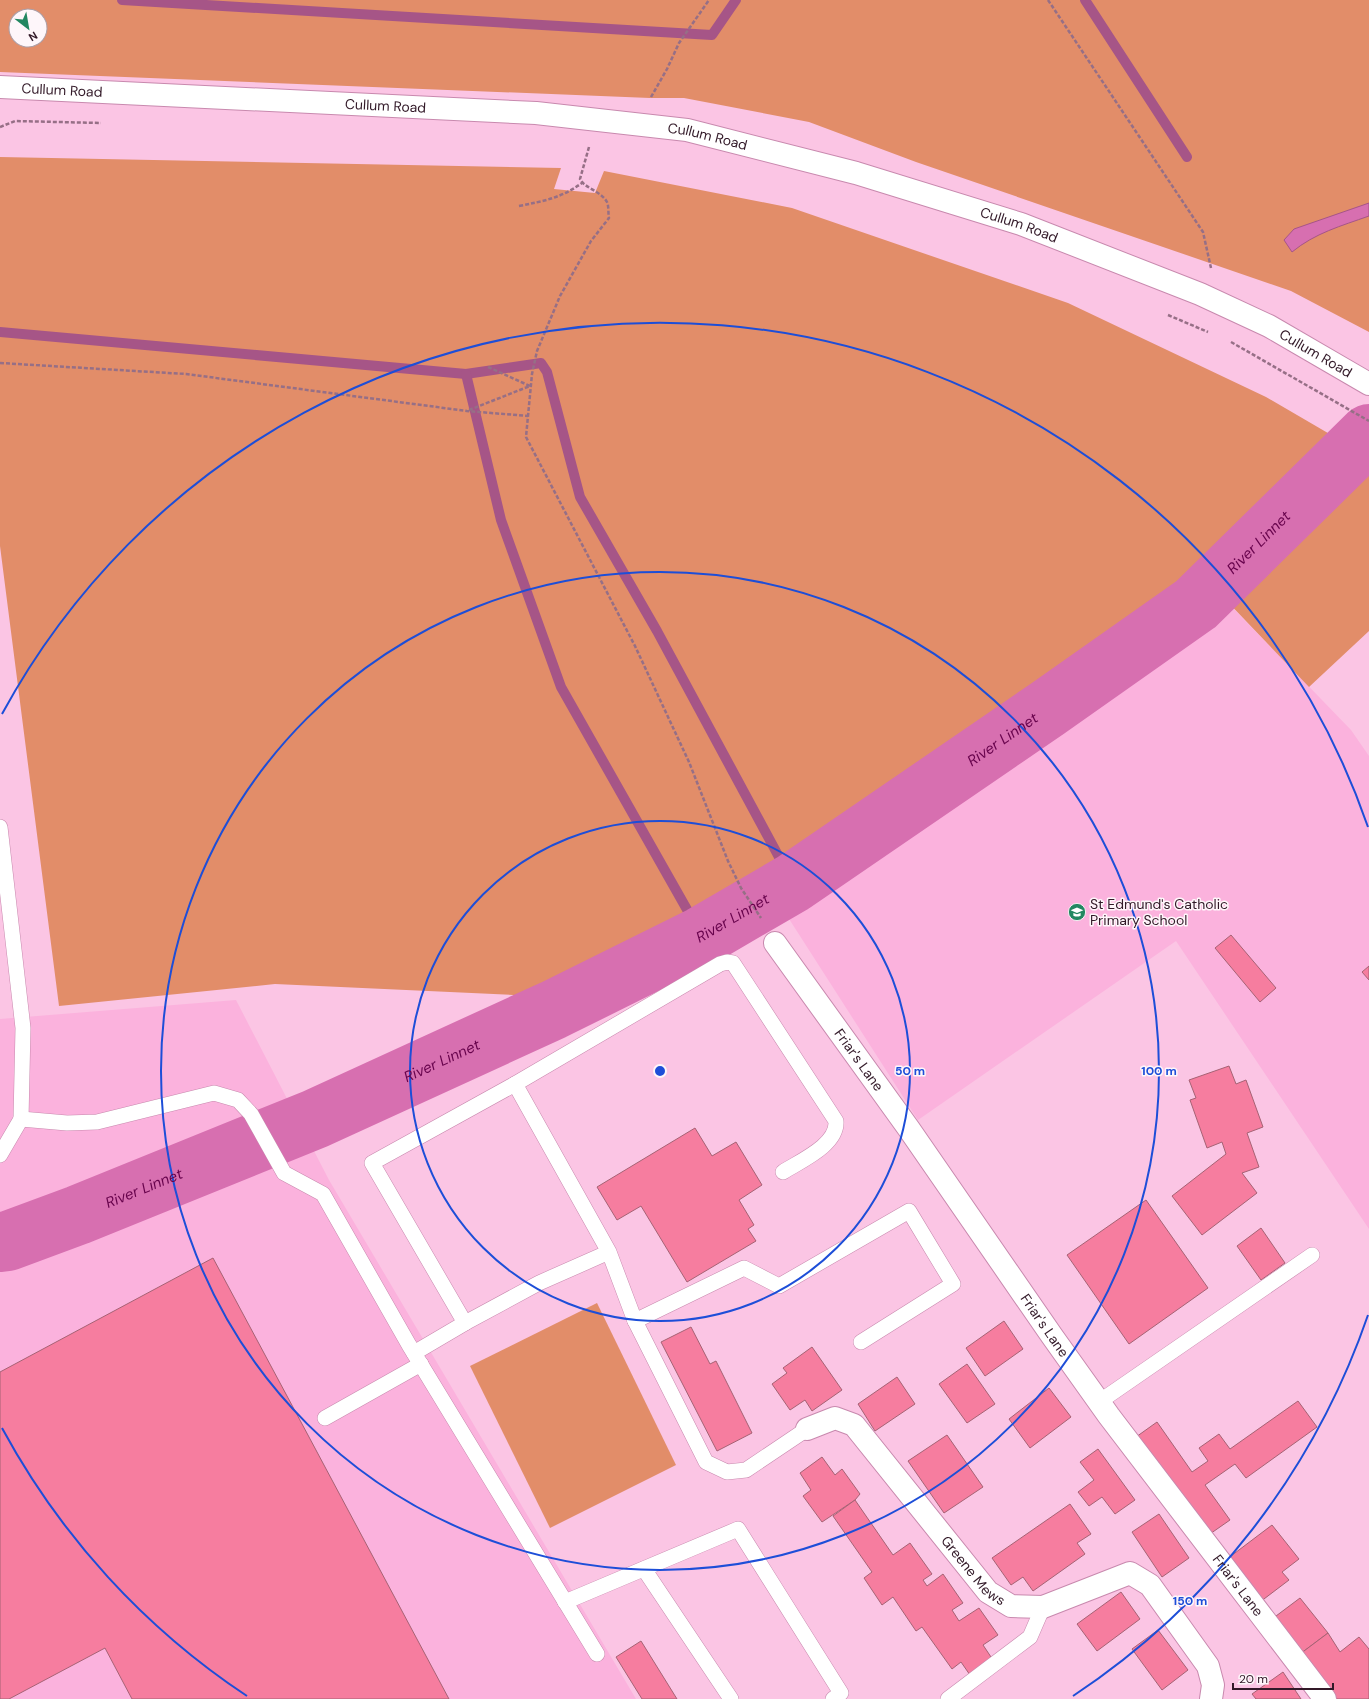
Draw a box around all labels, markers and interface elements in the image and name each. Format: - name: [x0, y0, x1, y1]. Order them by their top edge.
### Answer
- north arrow: [8, 8, 48, 48]
- text: N: [26, 29, 40, 45]
- street label: Cullum Road: [21, 79, 103, 101]
- street label: Cullum Road: [345, 95, 427, 117]
- street label: Cullum Road: [667, 119, 749, 154]
- street label: Cullum Road: [978, 203, 1061, 247]
- street label: Cullum Road: [1276, 325, 1355, 381]
- water label: River Linnet: [1222, 506, 1295, 578]
- water label: River Linnet: [963, 708, 1042, 771]
- water label: River Linnet: [693, 889, 773, 947]
- place label: St Edmund's Catholic Primary School: [1090, 895, 1228, 929]
- school or university icon: St Edmund's Catholic Primary School: [1067, 902, 1087, 922]
- street label: Friar's Lane: [831, 1025, 888, 1095]
- water label: River Linnet: [400, 1035, 483, 1087]
- text: 50 m: [895, 1063, 925, 1079]
- text: 100 m: [1141, 1063, 1177, 1079]
- centre of rings: [653, 1064, 667, 1078]
- water label: River Linnet: [102, 1164, 186, 1213]
- street label: Friar's Lane: [1017, 1290, 1073, 1360]
- street label: Greene Mews: [937, 1532, 1009, 1609]
- street label: Friar's Lane: [1209, 1551, 1267, 1620]
- text: 150 m: [1173, 1593, 1207, 1609]
- scale bar: [1233, 1665, 1333, 1691]
- text: 20 m: [1239, 1671, 1268, 1687]

